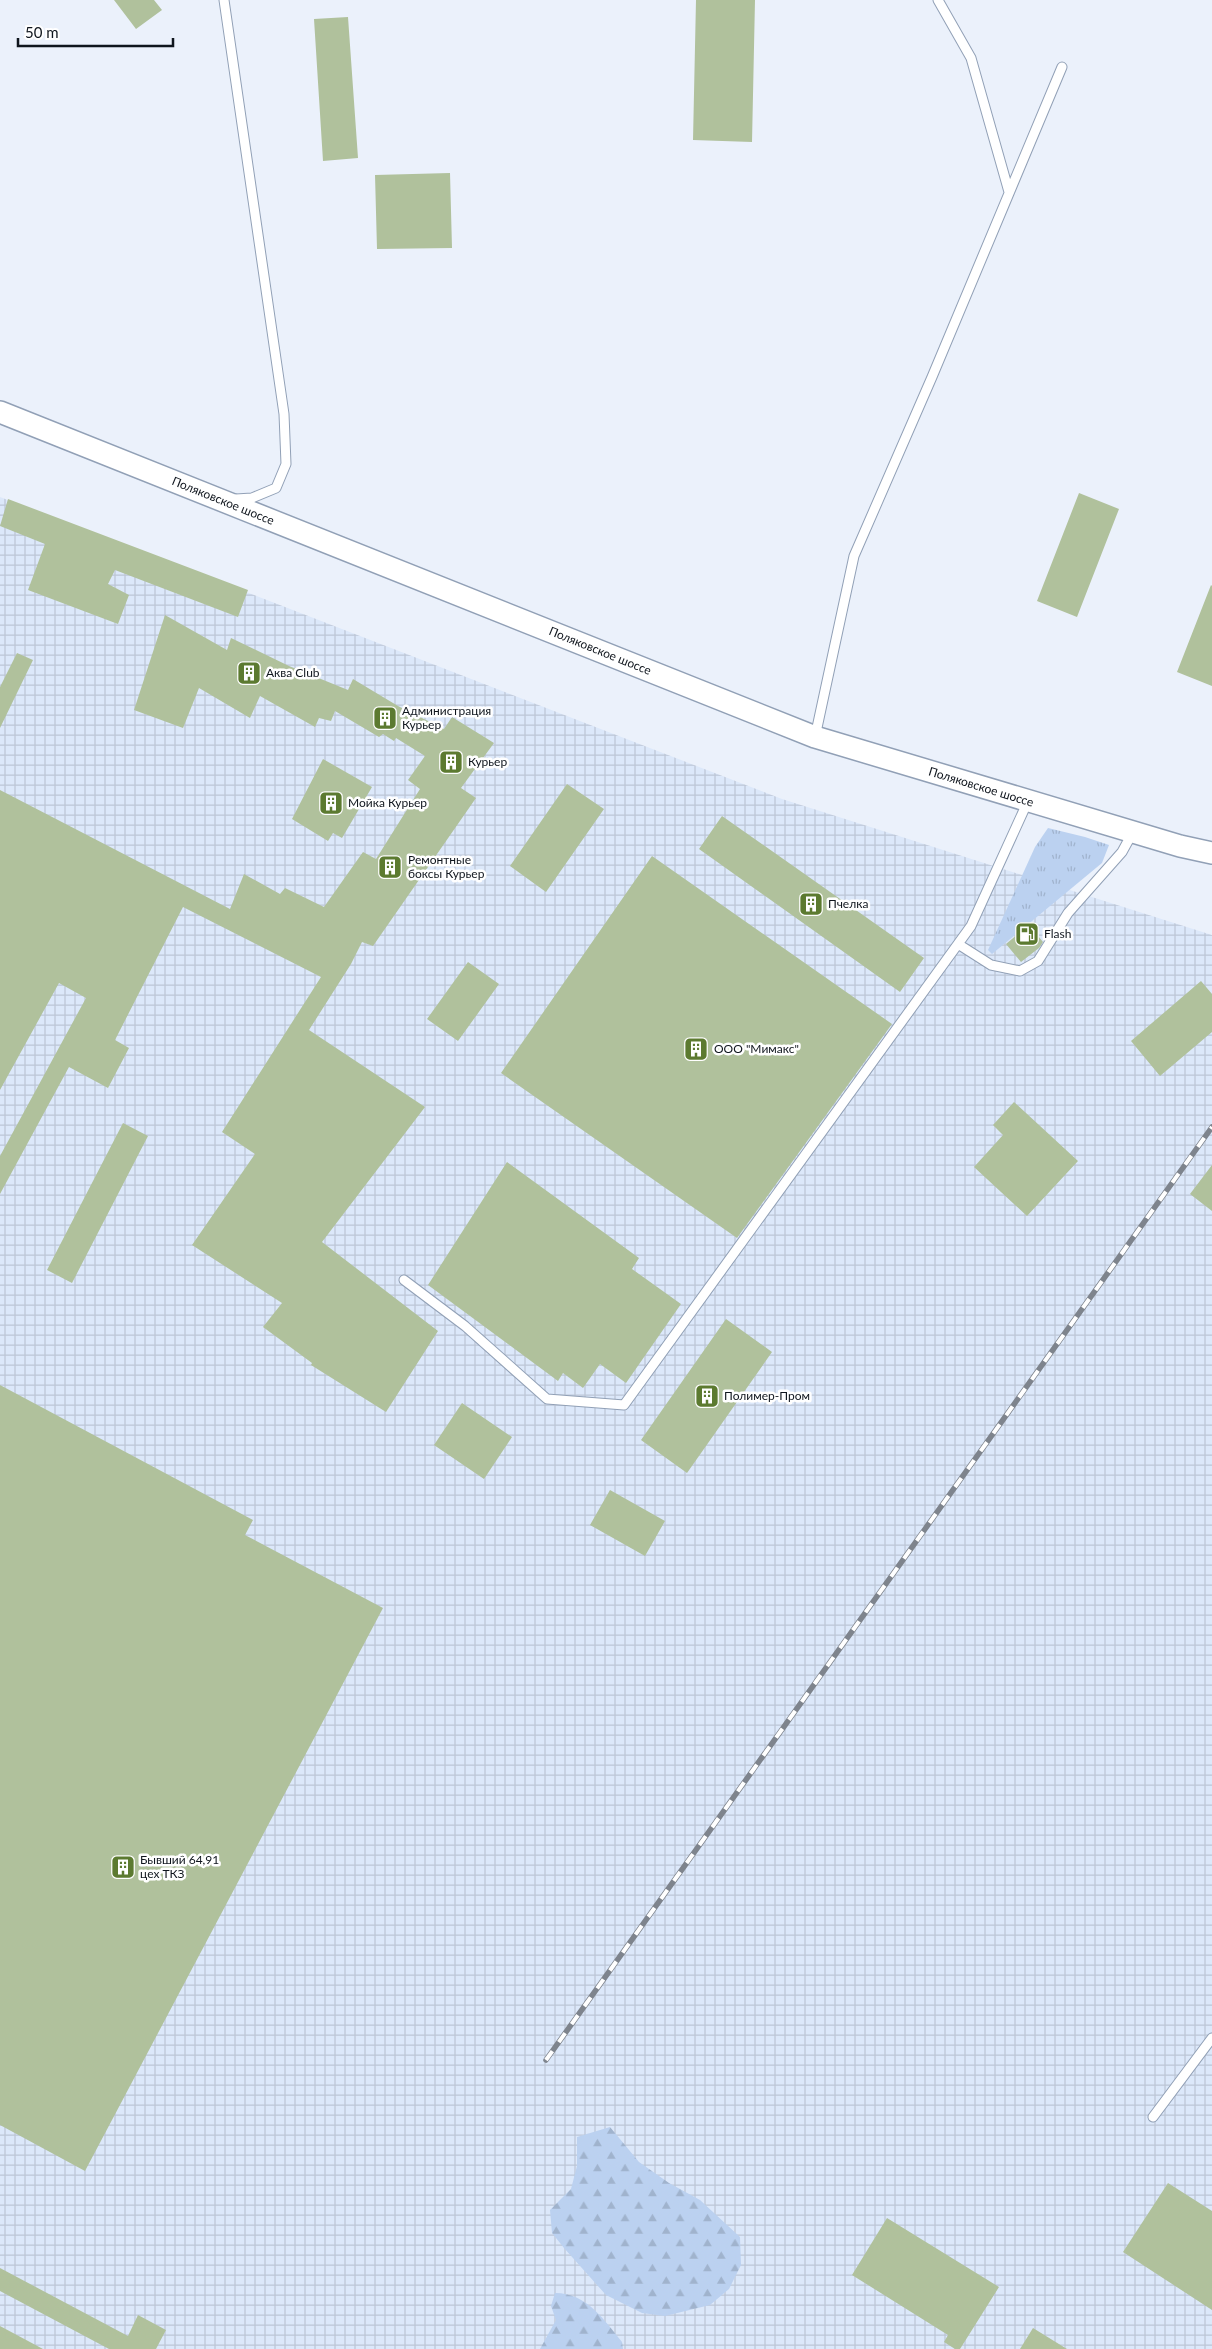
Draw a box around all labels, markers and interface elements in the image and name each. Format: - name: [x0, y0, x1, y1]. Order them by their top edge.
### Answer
- scale bar: [18, 15, 172, 47]
- text: 50 m: [25, 23, 59, 41]
- street label: Поляковское шоссе: [170, 473, 277, 528]
- street label: Поляковское шоссе: [547, 623, 654, 678]
- building icon: Аква Club: [236, 660, 262, 686]
- place label: Аква Club: [266, 665, 320, 680]
- place label: Администрация Курьер: [402, 703, 491, 732]
- building icon: Администрация Курьер: [372, 705, 398, 731]
- building icon: Курьер: [438, 749, 464, 775]
- place label: Курьер: [468, 754, 507, 769]
- street label: Поляковское шоссе: [927, 763, 1036, 810]
- building icon: Мойка Курьер: [318, 790, 344, 816]
- place label: Мойка Курьер: [348, 795, 427, 810]
- place label: Ремонтные боксы Курьер: [408, 852, 485, 881]
- building icon: Ремонтные боксы Курьер: [377, 854, 403, 880]
- building icon: Пчелка: [798, 891, 824, 917]
- place label: Пчелка: [828, 896, 868, 911]
- fuel station icon: Flash: [1014, 921, 1040, 947]
- place label: Flash: [1044, 926, 1071, 941]
- building icon: ООО "Мимакс": [683, 1036, 709, 1062]
- place label: ООО "Мимакс": [714, 1041, 799, 1056]
- building icon: Полимер-Пром: [694, 1383, 720, 1409]
- place label: Полимер-Пром: [724, 1388, 810, 1403]
- place label: Бывший 64,91 цех ТКЗ: [140, 1852, 219, 1881]
- building icon: Бывший 64,91 цех ТКЗ: [110, 1854, 136, 1880]

